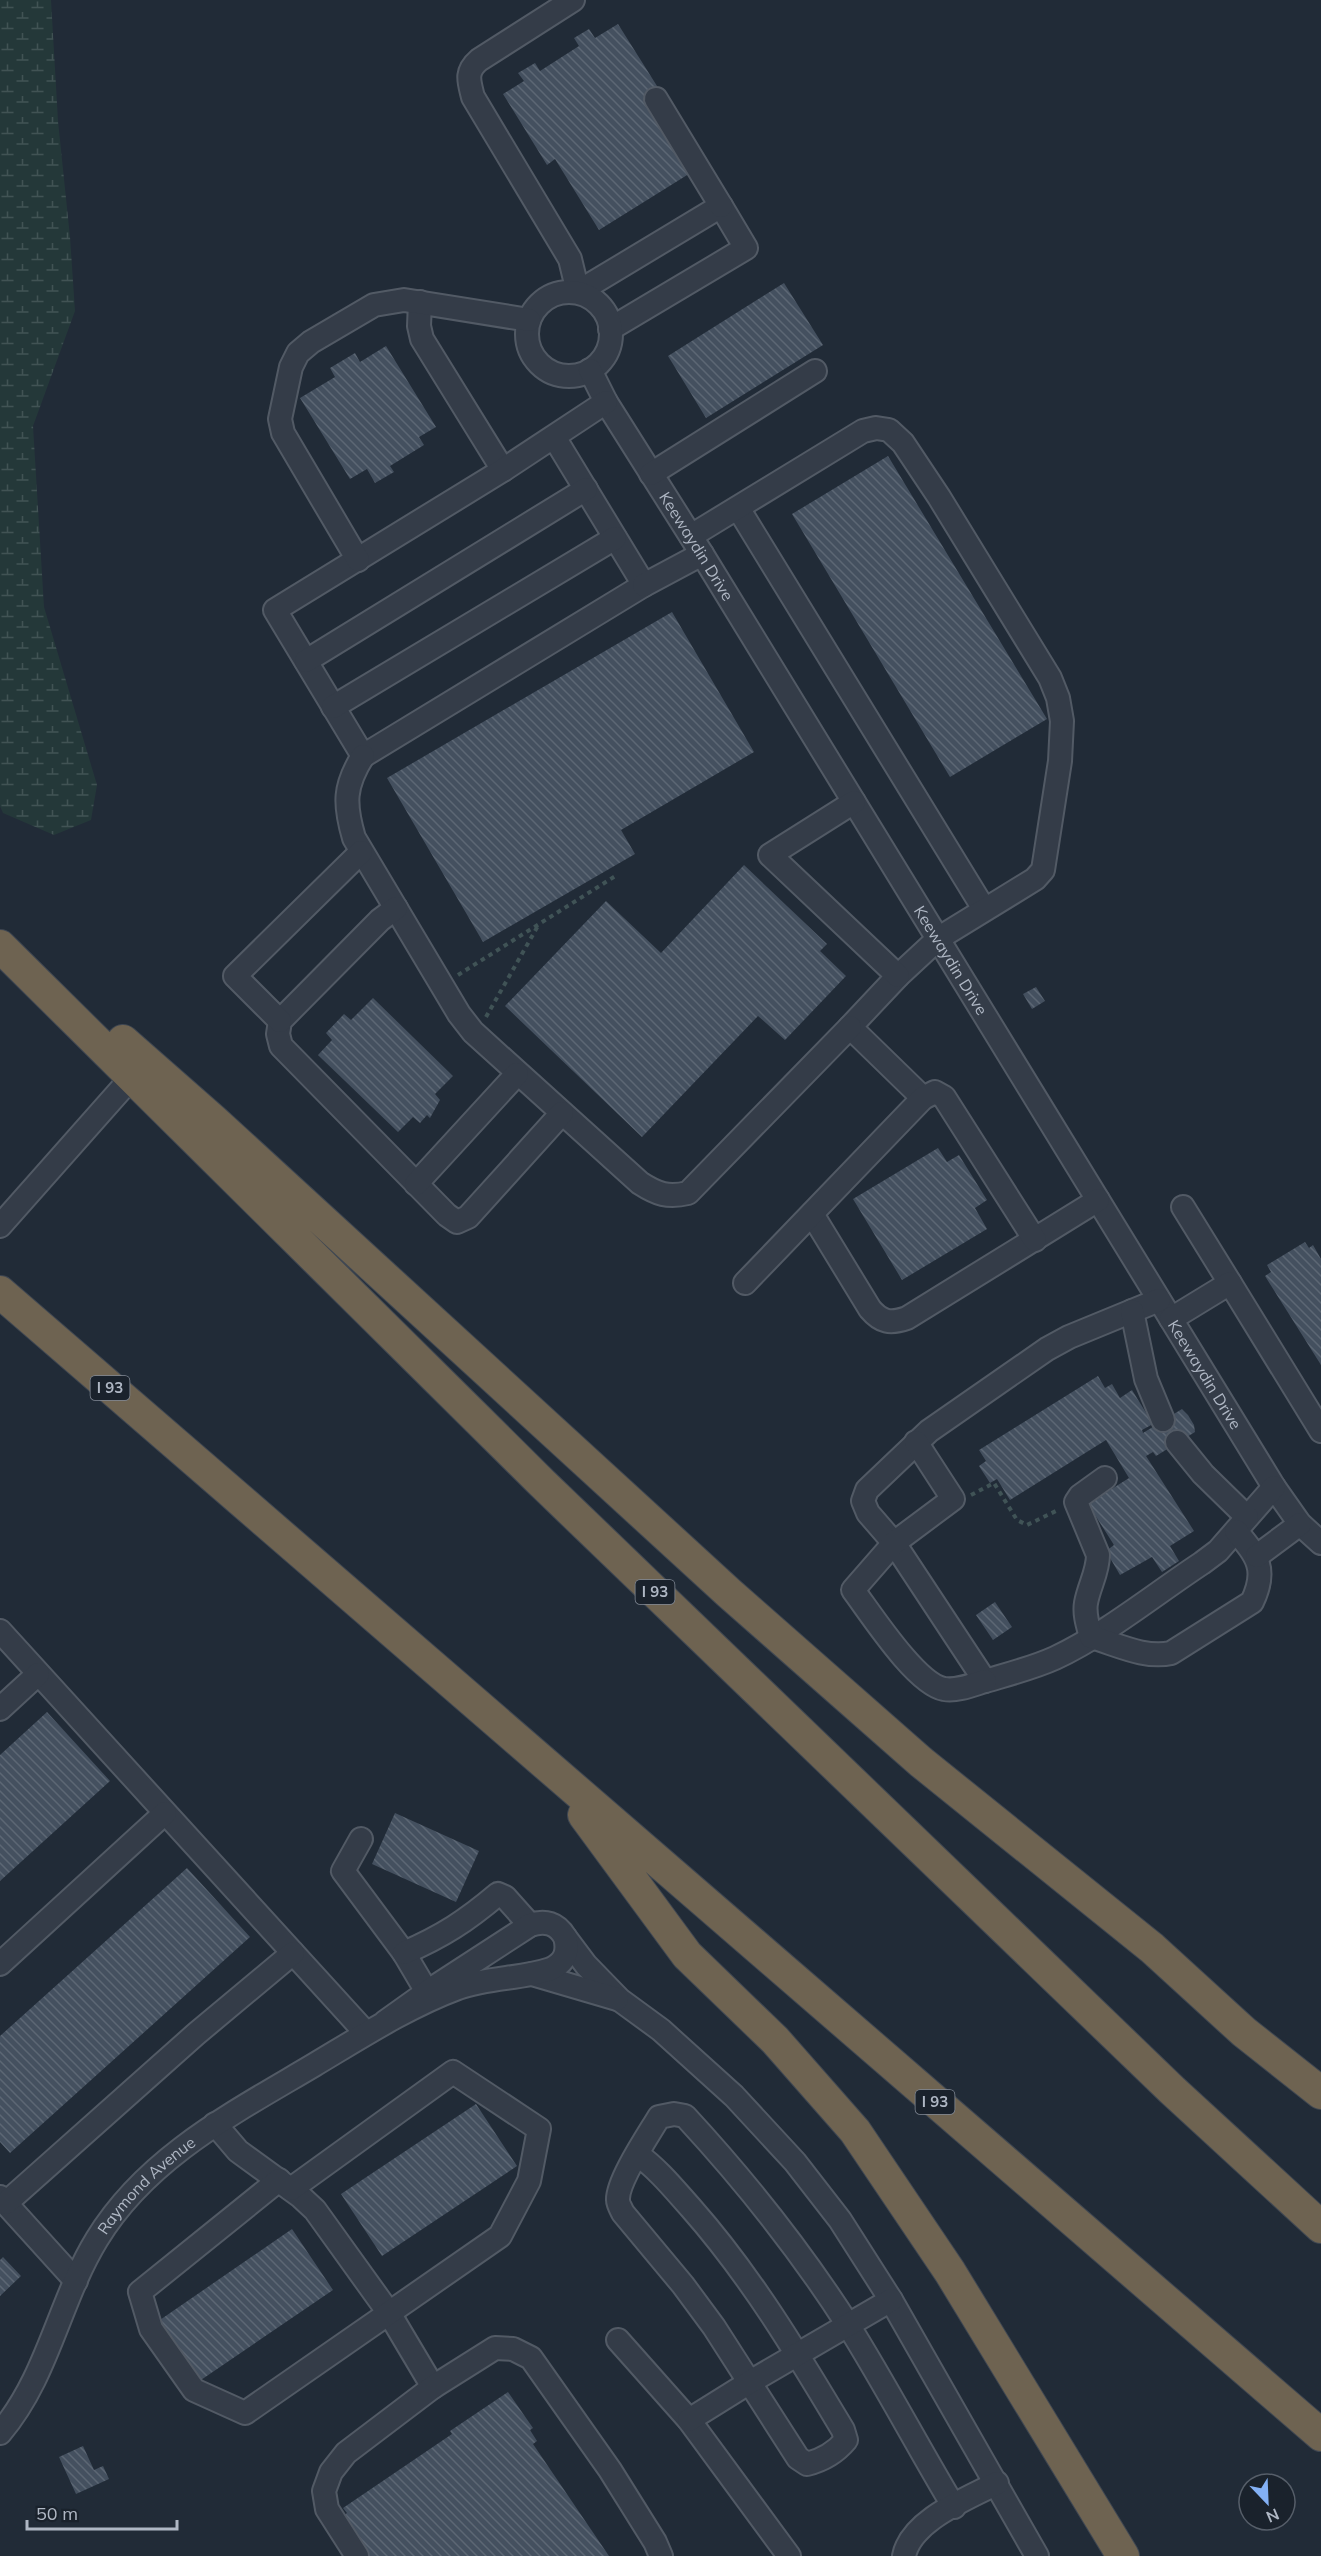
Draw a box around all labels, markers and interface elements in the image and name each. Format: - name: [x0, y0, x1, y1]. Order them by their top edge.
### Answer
- street label: Keewaydin Drive: [655, 488, 738, 604]
- street label: Keewaydin Drive: [910, 902, 992, 1019]
- street label: Keewaydin Drive: [1164, 1316, 1246, 1433]
- road number: I 93: [90, 1376, 130, 1400]
- road number: I 93: [636, 1580, 674, 1604]
- road number: I 93: [916, 2090, 954, 2114]
- street label: Raymond Avenue: [93, 2132, 199, 2238]
- north arrow: [1237, 2472, 1297, 2532]
- scale bar: [27, 2493, 177, 2531]
- text: 50 m: [36, 2502, 78, 2525]
- text: N: [1263, 2504, 1282, 2527]

